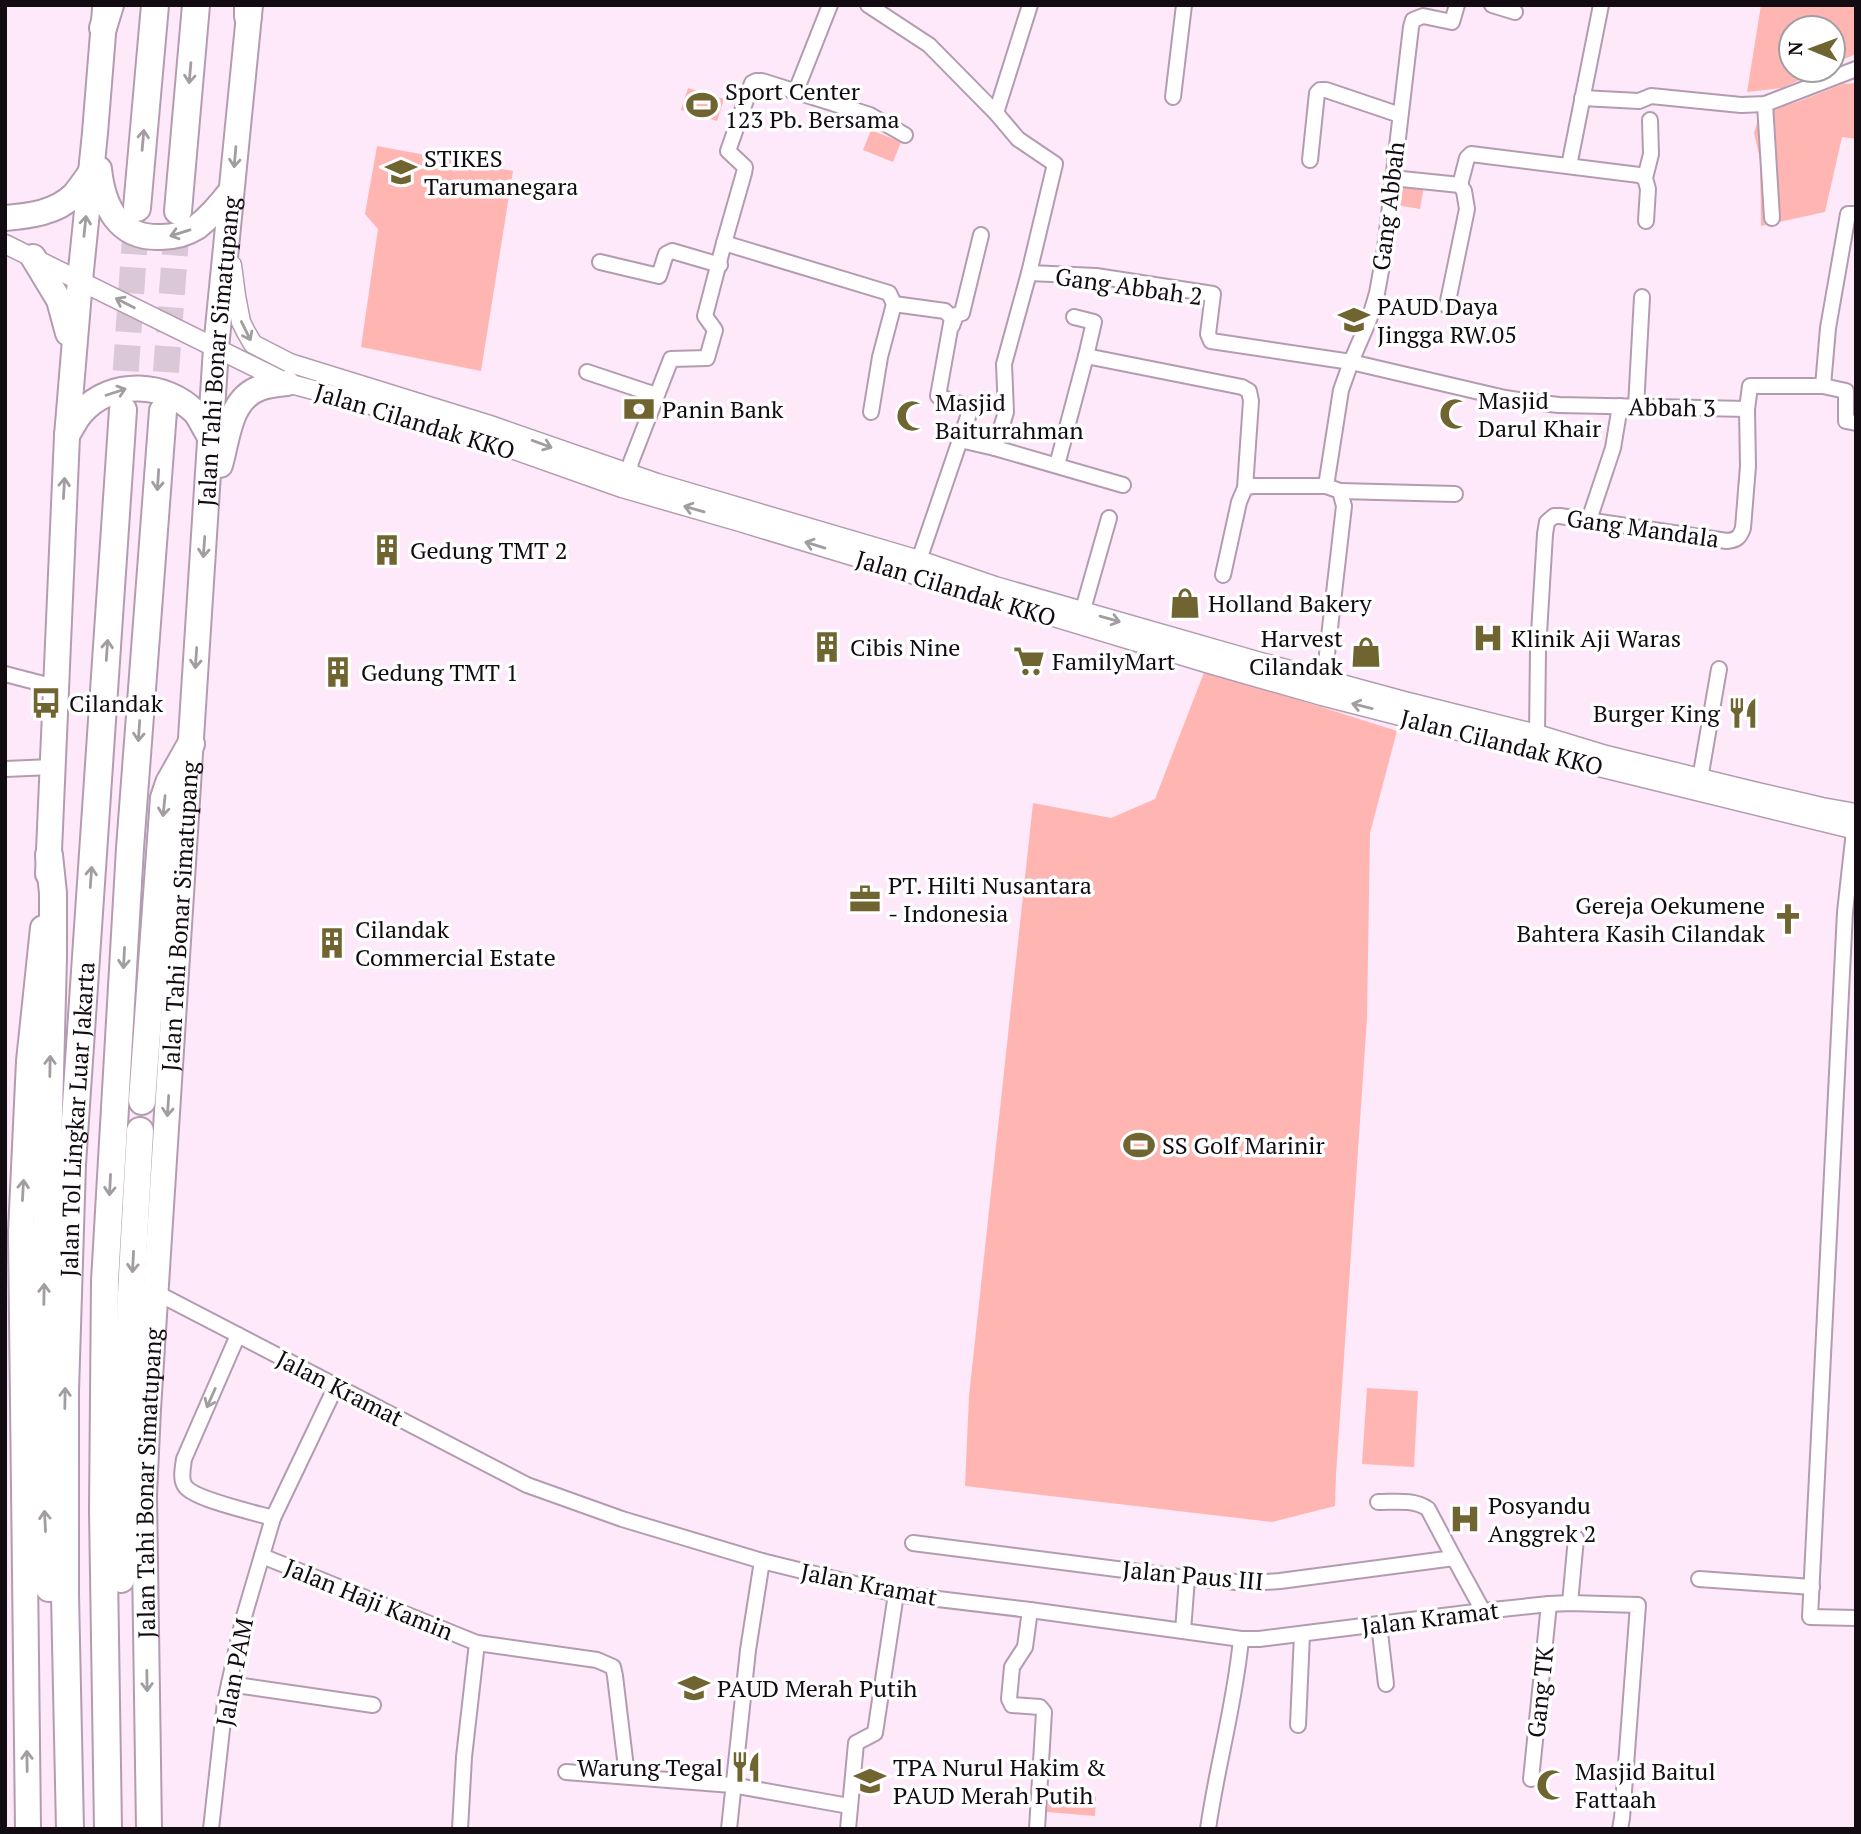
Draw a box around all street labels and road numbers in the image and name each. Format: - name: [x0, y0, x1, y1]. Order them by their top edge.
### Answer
- street label: Gang Abbah: [1364, 140, 1412, 272]
- street label: Jalan Tahi Bonar Simatupang: [190, 195, 247, 507]
- street label: Gang Abbah 2: [1053, 260, 1205, 312]
- street label: Jalan Cilandak KKO: [311, 375, 519, 467]
- street label: Abbah 3: [1628, 390, 1716, 424]
- street label: Gang Mandala: [1565, 501, 1721, 555]
- street label: Jalan Cilandak KKO: [852, 542, 1060, 634]
- street label: Jalan Cilandak KKO: [1397, 701, 1607, 783]
- street label: Jalan Tahi Bonar Simatupang: [154, 760, 206, 1072]
- street label: Jalan Tol Lingkar Luar Jakarta: [53, 961, 102, 1277]
- street label: Jalan Tahi Bonar Simatupang: [128, 1326, 169, 1639]
- street label: Jalan Kramat: [271, 1342, 409, 1434]
- street label: Jalan Haji Kamin: [280, 1551, 458, 1647]
- street label: Jalan Paus III: [1121, 1553, 1265, 1597]
- street label: Jalan Kramat: [798, 1555, 940, 1613]
- street label: Jalan Kramat: [1359, 1594, 1501, 1642]
- street label: Jalan PAM: [208, 1615, 260, 1729]
- street label: Gang TK: [1519, 1644, 1561, 1739]

